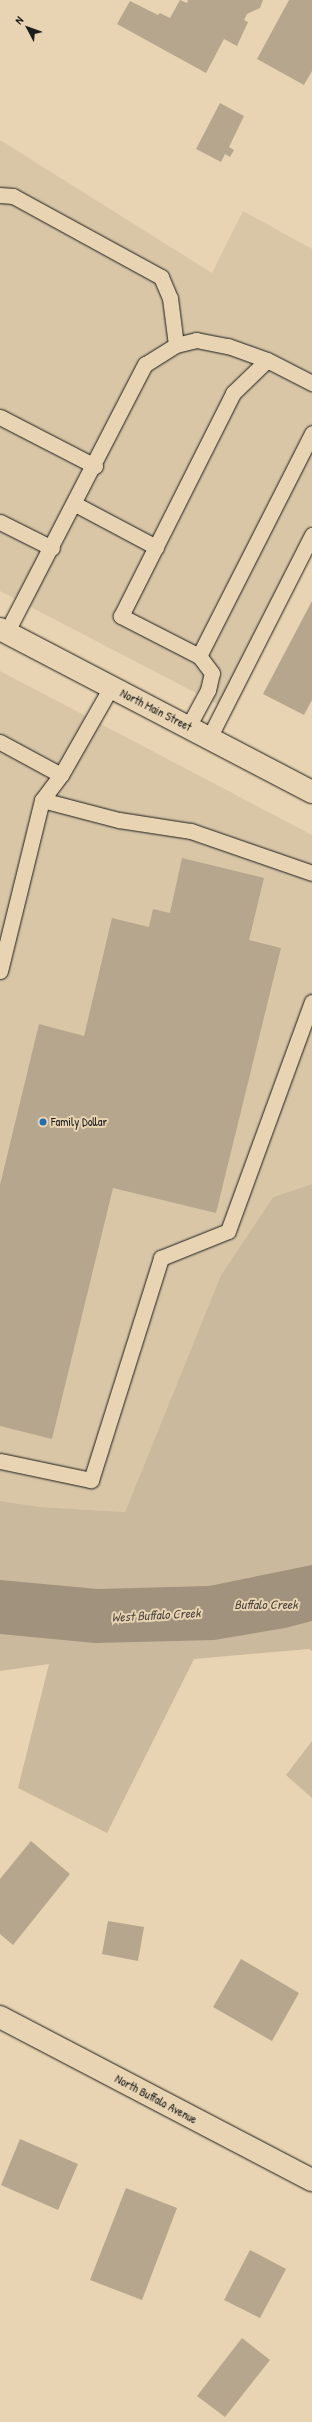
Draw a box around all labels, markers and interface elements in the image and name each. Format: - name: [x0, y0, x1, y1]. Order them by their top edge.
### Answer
- north arrow: [8, 8, 48, 48]
- text: N: [12, 13, 26, 27]
- street label: North Main Street: [118, 686, 194, 734]
- place label: Family Dollar: [51, 1115, 107, 1129]
- marker: Family Dollar: [38, 1117, 48, 1127]
- water label: Buffalo Creek: [234, 1596, 298, 1612]
- water label: West Buffalo Creek: [111, 1605, 201, 1625]
- street label: North Buffalo Avenue: [113, 2071, 199, 2127]

